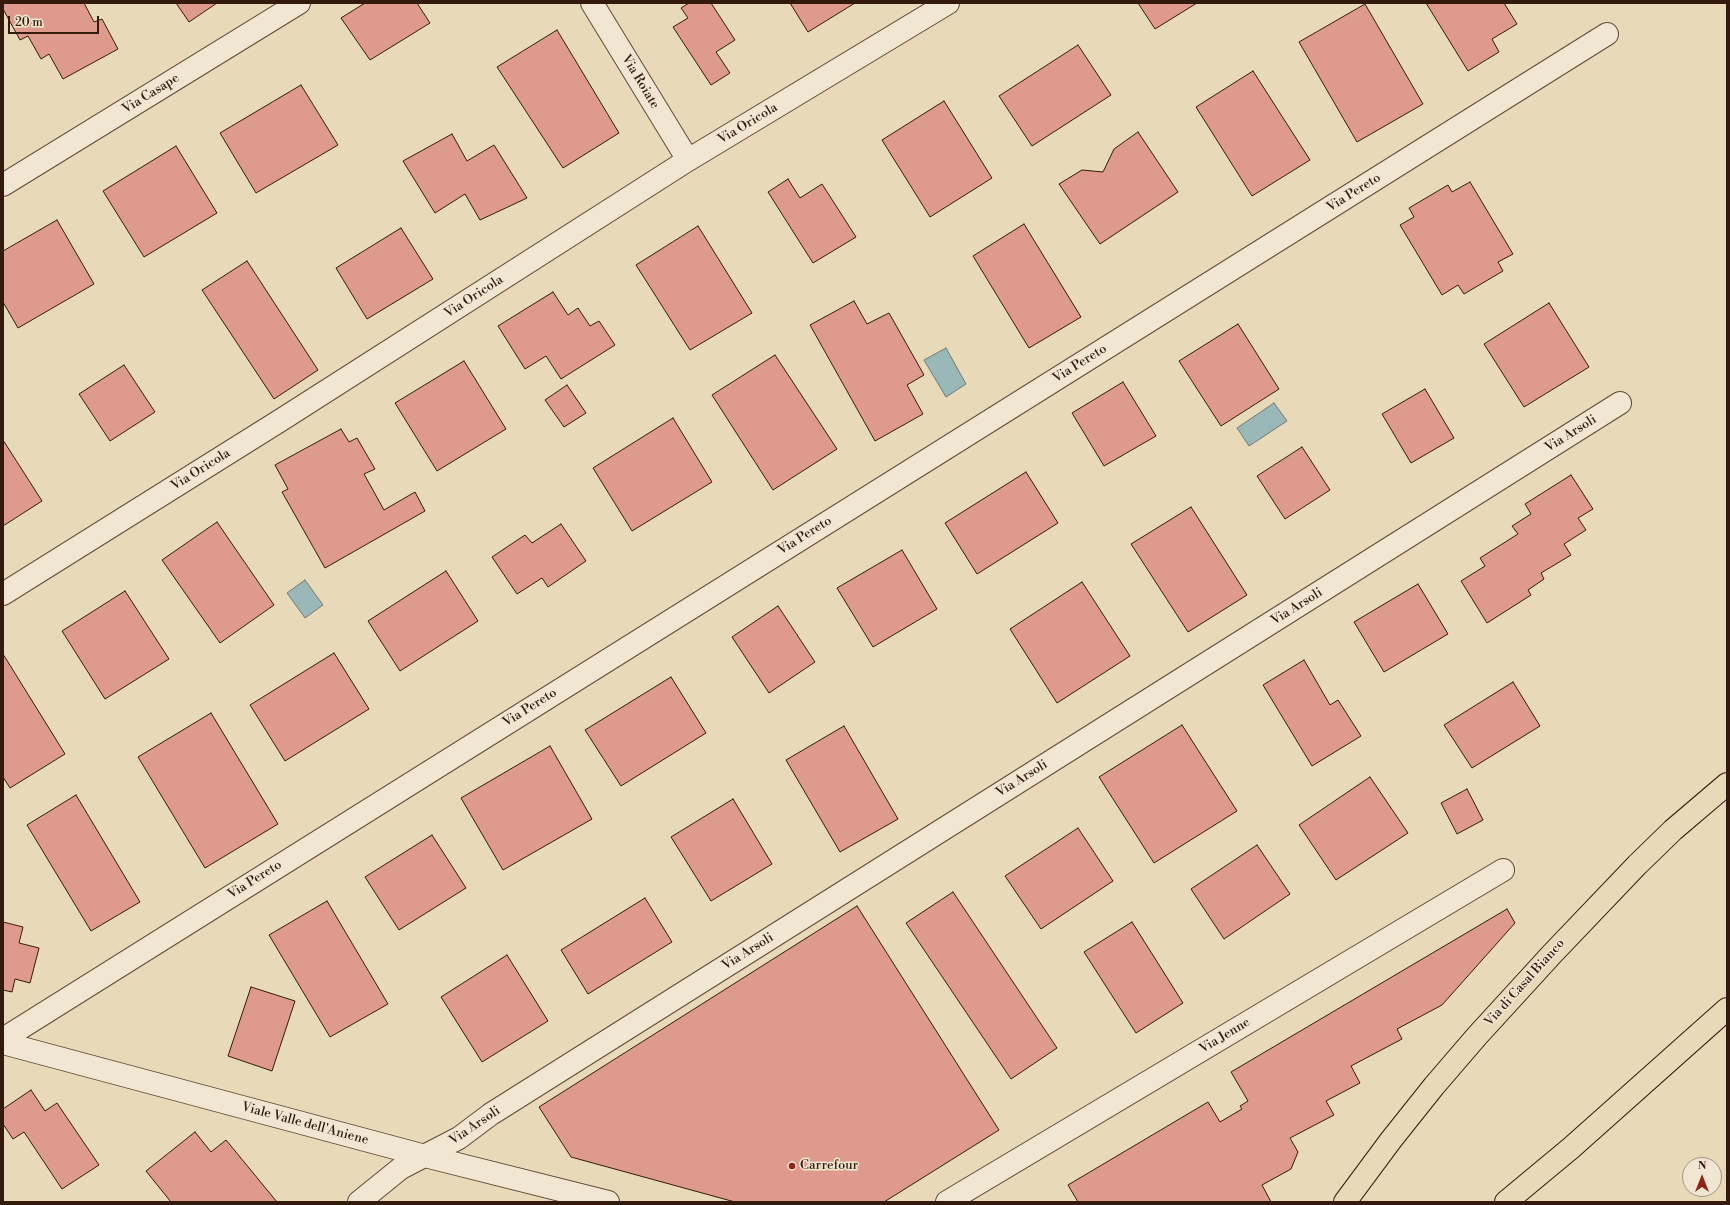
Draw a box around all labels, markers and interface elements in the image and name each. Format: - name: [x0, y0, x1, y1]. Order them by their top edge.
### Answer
- scale bar: [10, 8, 101, 34]
- text: 20 m: [15, 15, 43, 30]
- street label: Via Roiate: [618, 52, 662, 112]
- street label: Via Casape: [120, 70, 182, 118]
- street label: Via Oricola: [715, 100, 781, 148]
- street label: Via Pereto: [1324, 170, 1384, 216]
- street label: Via Oricola: [442, 272, 506, 322]
- street label: Via Pereto: [1050, 341, 1110, 387]
- street label: Via Arsoli: [1542, 412, 1600, 456]
- street label: Via Oricola: [169, 446, 233, 494]
- street label: Via Pereto: [775, 513, 835, 559]
- street label: Via Arsoli: [1268, 585, 1326, 629]
- street label: Via Pereto: [500, 685, 560, 731]
- street label: Via Arsoli: [993, 757, 1051, 801]
- street label: Via Pereto: [225, 857, 285, 903]
- street label: Via Arsoli: [719, 930, 777, 974]
- street label: Via di Casal Bianco: [1482, 936, 1568, 1030]
- street label: Via Jenne: [1197, 1015, 1253, 1057]
- street label: Viale Valle dell'Aniene: [240, 1100, 370, 1148]
- street label: Via Arsoli: [447, 1103, 503, 1149]
- north arrow: [1682, 1157, 1722, 1197]
- place label: Carrefour: [800, 1158, 858, 1174]
- text: N: [1698, 1159, 1706, 1173]
- marker: Carrefour: [787, 1161, 797, 1171]

